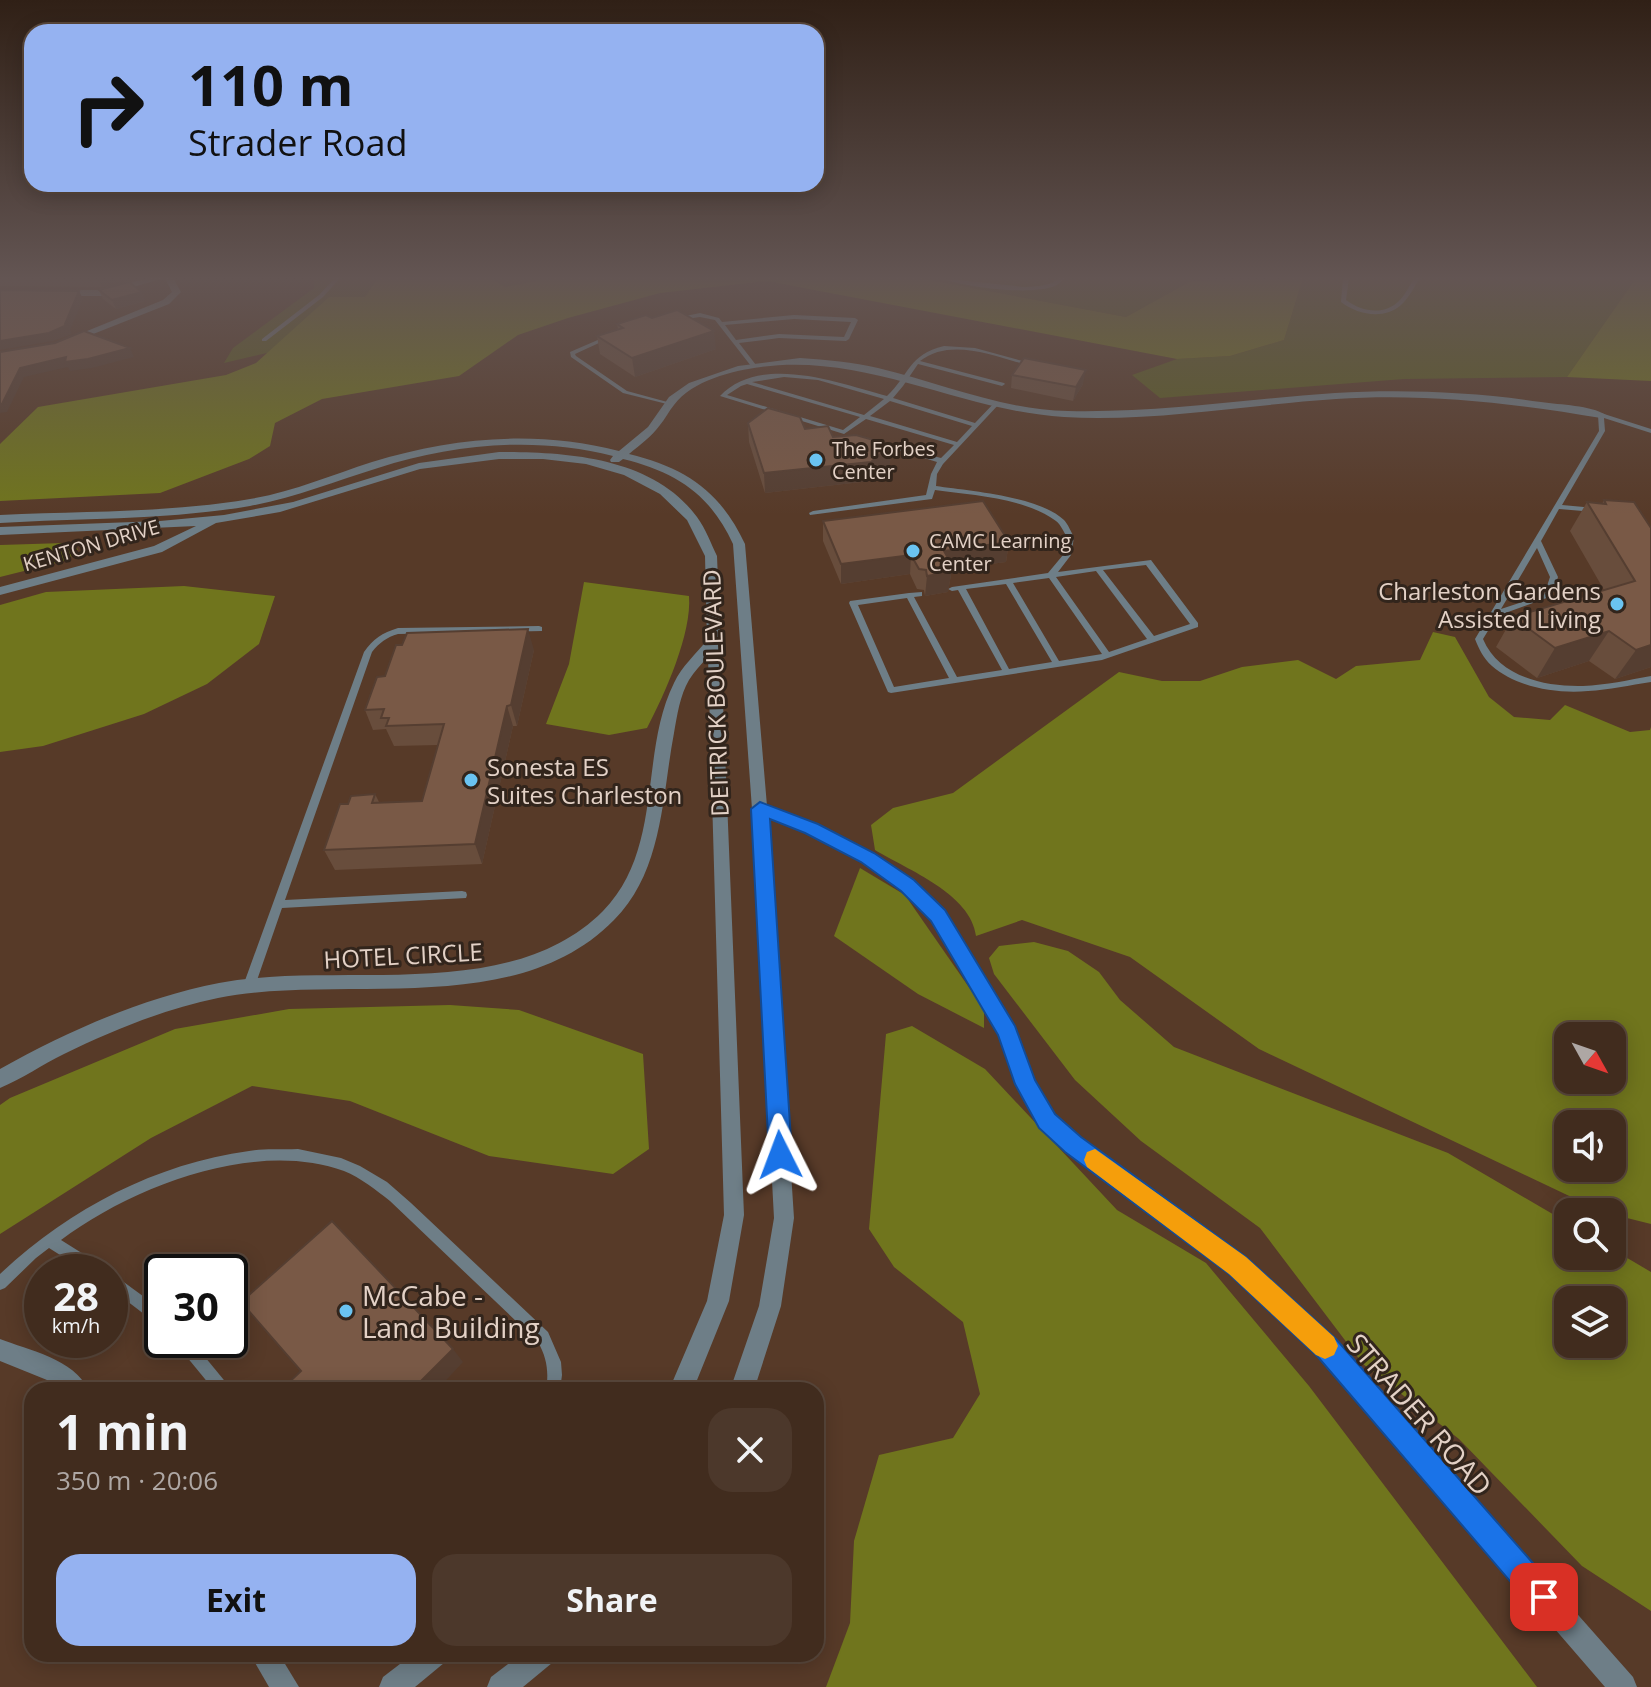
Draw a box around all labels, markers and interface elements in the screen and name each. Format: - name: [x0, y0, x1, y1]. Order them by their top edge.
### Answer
- text: 110 m: [188, 46, 354, 122]
- icon: right: [56, 56, 160, 160]
- text: Strader Road: [188, 118, 408, 167]
- place label: The Forbes Center: [832, 435, 935, 485]
- marker: The Forbes Center: [807, 451, 825, 469]
- street label: KENTON DRIVE: [20, 513, 162, 577]
- place label: CAMC Learning Center: [929, 527, 1072, 577]
- marker: CAMC Learning Center: [904, 542, 922, 560]
- street label: DEITRICK BOULEVARD: [694, 569, 736, 817]
- place label: Charleston Gardens Assisted Living: [1378, 574, 1601, 635]
- marker: Charleston Gardens Assisted Living: [1608, 595, 1626, 613]
- place label: Sonesta ES Suites Charleston: [487, 750, 682, 811]
- marker: Sonesta ES Suites Charleston: [462, 771, 480, 789]
- street label: HOTEL CIRCLE: [323, 934, 483, 976]
- north arrow: [1554, 1022, 1626, 1094]
- map controls: [1554, 1022, 1626, 1358]
- button: sound: [1554, 1110, 1626, 1182]
- position arrow: [738, 1113, 822, 1197]
- button: search: [1554, 1198, 1626, 1270]
- speed limit sign: 30: [144, 1254, 248, 1358]
- text: 28: [53, 1268, 99, 1323]
- place label: McCabe - Land Building: [362, 1276, 540, 1346]
- button: layers: [1554, 1286, 1626, 1358]
- marker: McCabe - Land Building: [337, 1302, 355, 1320]
- text: km/h: [52, 1312, 100, 1339]
- street label: STRADER ROAD: [1339, 1325, 1501, 1503]
- text: 1 min: [56, 1399, 189, 1464]
- button: close: [708, 1408, 792, 1492]
- text: 350 m · 20:06: [56, 1462, 218, 1498]
- button: Exit: [56, 1554, 416, 1646]
- button: Share: [432, 1554, 792, 1646]
- pin: [1510, 1563, 1578, 1631]
- icon: arrive: [1522, 1575, 1566, 1619]

